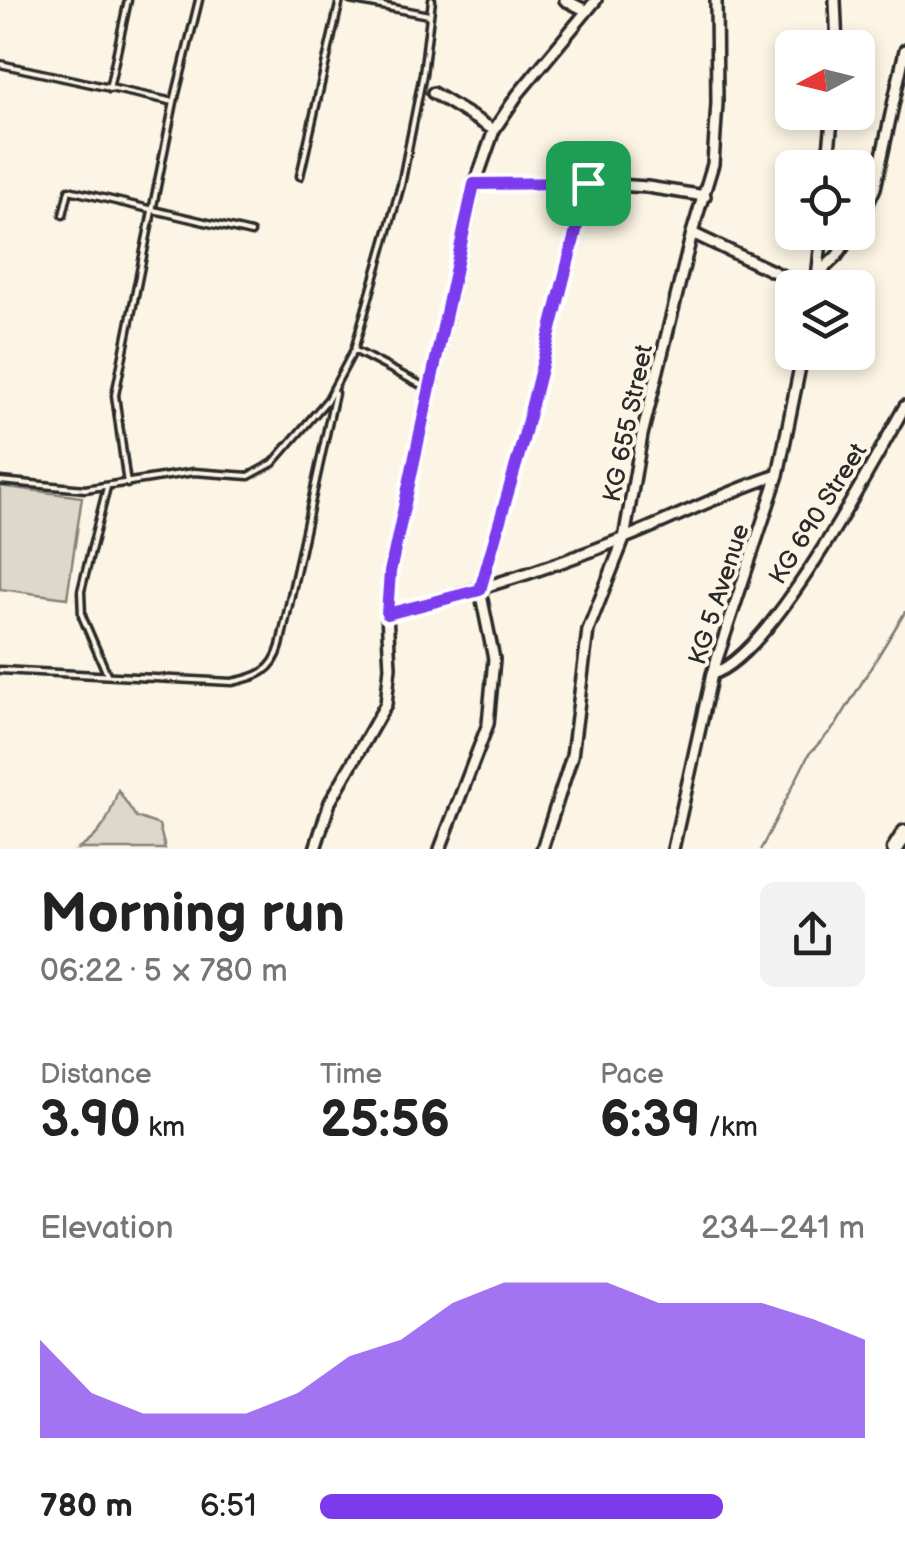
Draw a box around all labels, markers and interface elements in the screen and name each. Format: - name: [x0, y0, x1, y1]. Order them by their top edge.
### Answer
- north arrow: [775, 30, 875, 130]
- map controls: [775, 30, 875, 370]
- pin: [546, 141, 631, 226]
- button: locate: [775, 150, 875, 250]
- icon: arrive: [561, 156, 616, 211]
- button: layers: [775, 270, 875, 370]
- street label: KG 655 Street: [597, 341, 660, 505]
- street label: KG 690 Street: [763, 437, 874, 590]
- street label: KG 5 Avenue: [682, 520, 757, 669]
- text: Morning run: [40, 881, 345, 948]
- button: share: [760, 882, 865, 987]
- text: 06:22 · 5 × 780 m: [40, 952, 288, 991]
- text: Distance: [40, 1058, 152, 1091]
- text: Time: [320, 1058, 382, 1091]
- text: Pace: [600, 1058, 664, 1091]
- text: 3.90: [40, 1091, 141, 1151]
- text: 25:56: [320, 1091, 450, 1151]
- text: 6:39: [600, 1091, 701, 1151]
- text: km: [141, 1111, 185, 1144]
- text: /km: [701, 1111, 758, 1144]
- text: Elevation: [40, 1209, 173, 1248]
- text: 234–241 m: [701, 1209, 865, 1248]
- text: 780 m: [40, 1487, 133, 1526]
- text: 6:51: [200, 1487, 257, 1526]

